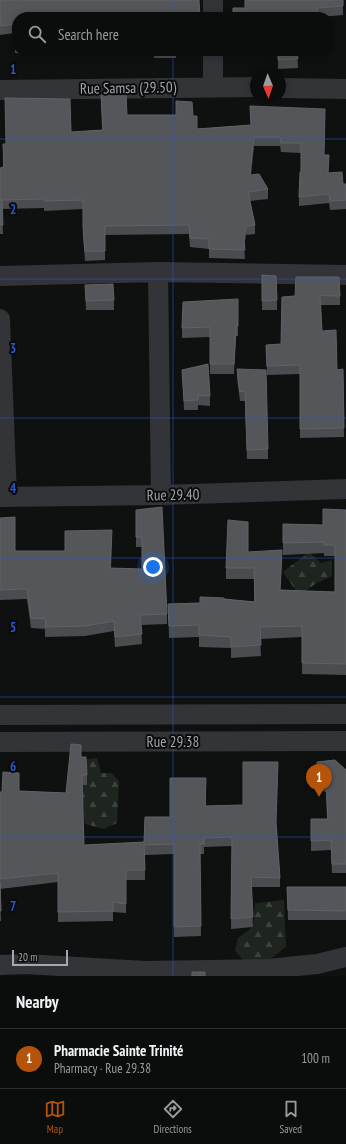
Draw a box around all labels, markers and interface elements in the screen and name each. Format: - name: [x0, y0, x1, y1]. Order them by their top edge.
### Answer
- search box: [12, 12, 334, 56]
- icon: search: [26, 23, 48, 45]
- text: Search here: [58, 25, 119, 44]
- text: 1: [10, 61, 16, 78]
- north arrow: [250, 68, 286, 104]
- street label: Rue Samsa (29.50): [80, 77, 177, 98]
- text: 2: [10, 201, 16, 218]
- text: 3: [10, 340, 16, 357]
- text: 4: [10, 480, 17, 497]
- street label: Rue 29.40: [146, 485, 200, 504]
- your location: [143, 557, 163, 577]
- text: 5: [10, 619, 16, 636]
- street label: Rue 29.38: [147, 732, 199, 751]
- text: 6: [10, 758, 16, 775]
- pin: 1: [306, 764, 332, 797]
- text: 7: [10, 898, 16, 915]
- scale bar: [12, 948, 68, 967]
- text: 20 m: [18, 950, 37, 964]
- text: Nearby: [16, 991, 59, 1013]
- text: Pharmacie Sainte Trinité: [54, 1041, 184, 1060]
- text: 1: [26, 1050, 32, 1067]
- text: 100 m: [301, 1050, 330, 1067]
- text: Pharmacy · Rue 29.38: [54, 1060, 151, 1077]
- tab: Map: [44, 1098, 66, 1136]
- tab: Directions: [154, 1098, 192, 1136]
- tab: Saved: [279, 1098, 302, 1136]

